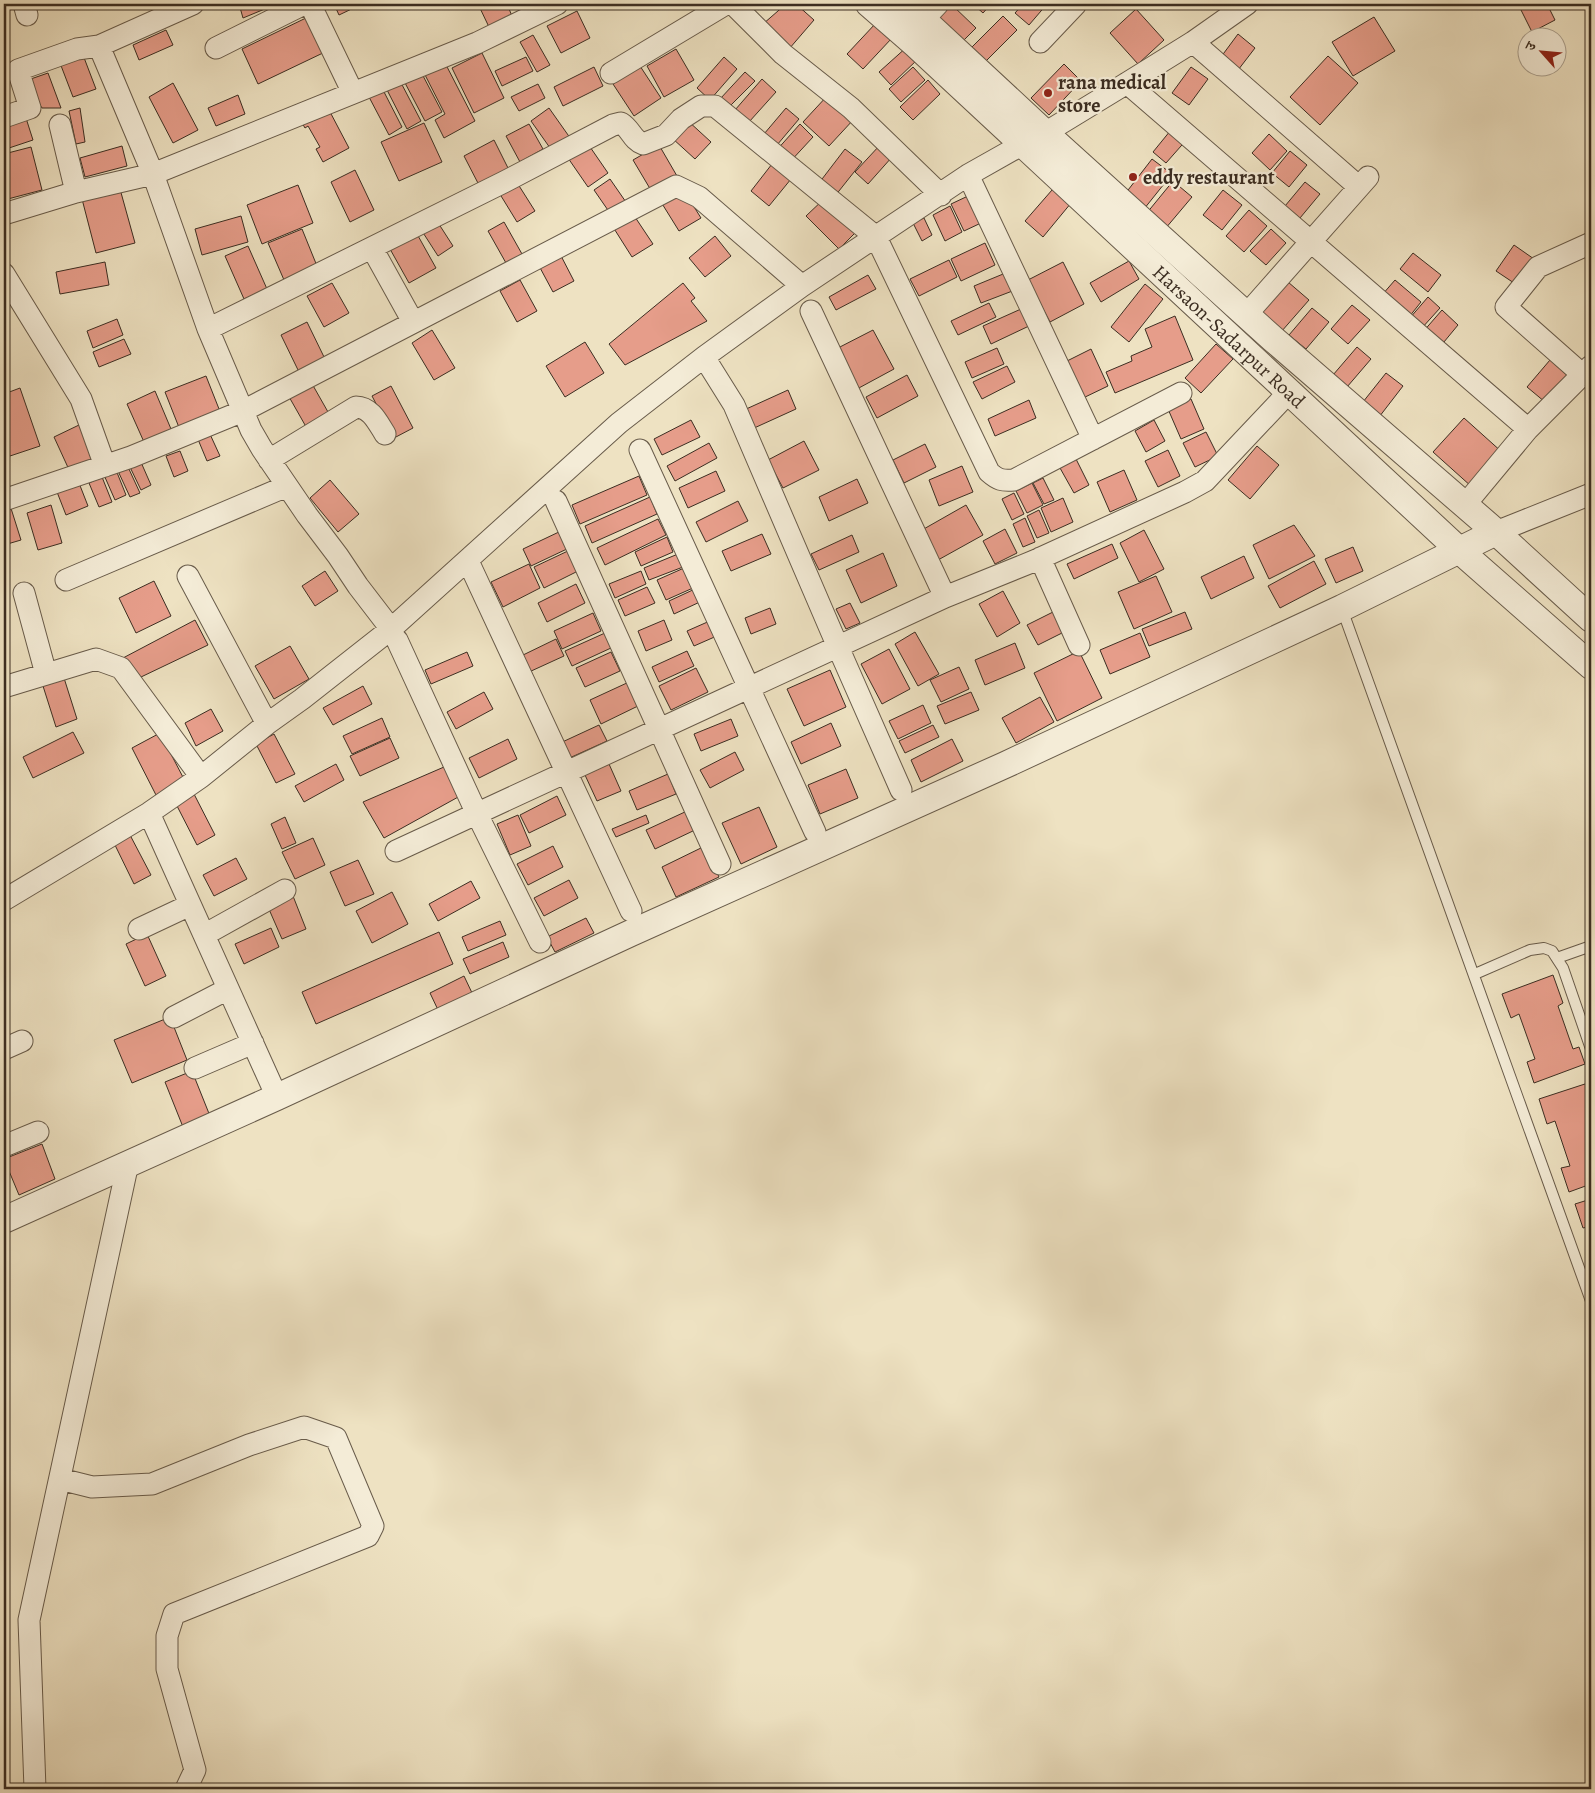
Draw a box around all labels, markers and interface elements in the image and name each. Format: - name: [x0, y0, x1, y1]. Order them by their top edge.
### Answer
- north arrow: [1518, 28, 1568, 78]
- text: उ: [1520, 38, 1541, 55]
- place label: rana medical store: [1058, 69, 1167, 119]
- marker: rana medical store: [1042, 87, 1054, 99]
- place label: eddy restaurant: [1143, 164, 1275, 191]
- marker: eddy restaurant: [1127, 171, 1139, 183]
- street label: Harsaon-Sadarpur Road: [1147, 259, 1311, 415]

